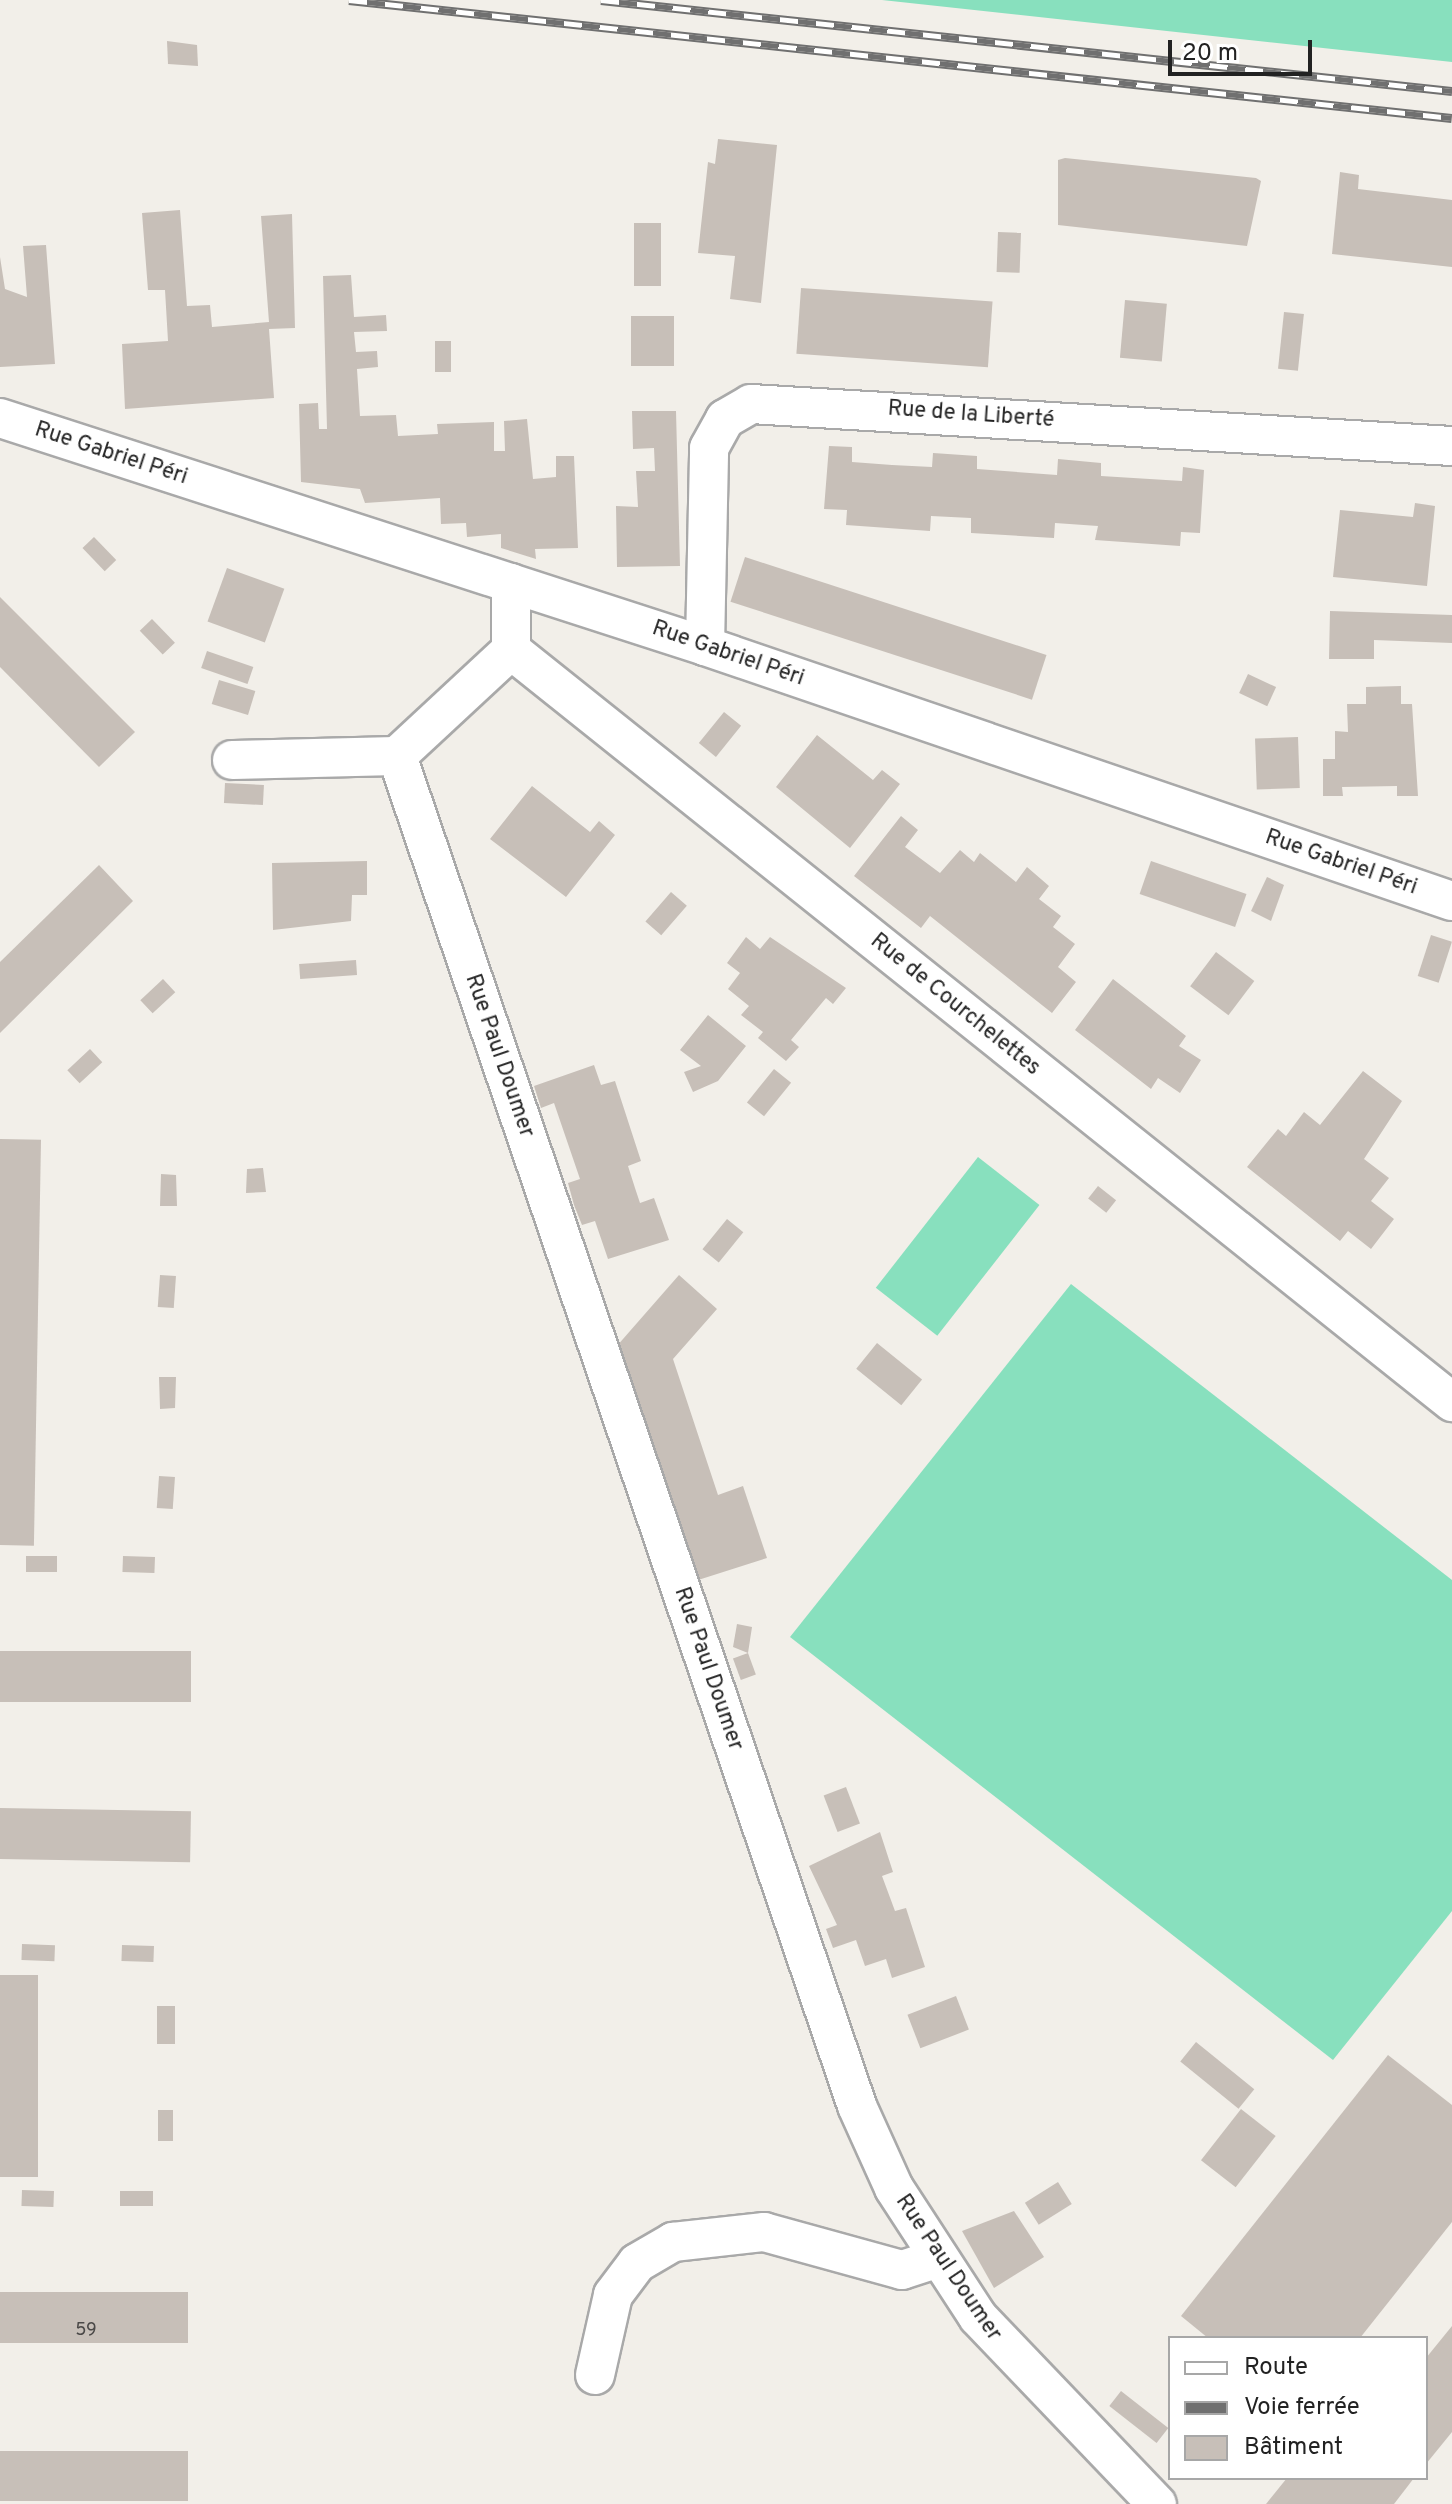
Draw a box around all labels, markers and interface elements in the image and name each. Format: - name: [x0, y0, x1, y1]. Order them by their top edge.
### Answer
- scale bar: [1172, 24, 1316, 74]
- text: 20 m: [1182, 39, 1238, 69]
- street label: Rue de la Liberté: [887, 396, 1055, 434]
- street label: Rue Gabriel Péri: [31, 417, 191, 491]
- street label: Rue Gabriel Péri: [648, 616, 808, 692]
- street label: Rue Gabriel Péri: [1261, 825, 1421, 901]
- street label: Rue de Courchelettes: [865, 928, 1045, 1082]
- street label: Rue Paul Doumer: [459, 971, 539, 1141]
- street label: Rue Paul Doumer: [668, 1584, 748, 1754]
- street label: Rue Paul Doumer: [889, 2190, 1007, 2346]
- house number: 59: [75, 2320, 97, 2342]
- legend: [1168, 2336, 1428, 2480]
- text: Route: [1244, 2353, 1308, 2383]
- text: Voie ferrée: [1244, 2393, 1360, 2423]
- text: Bâtiment: [1244, 2433, 1343, 2463]

